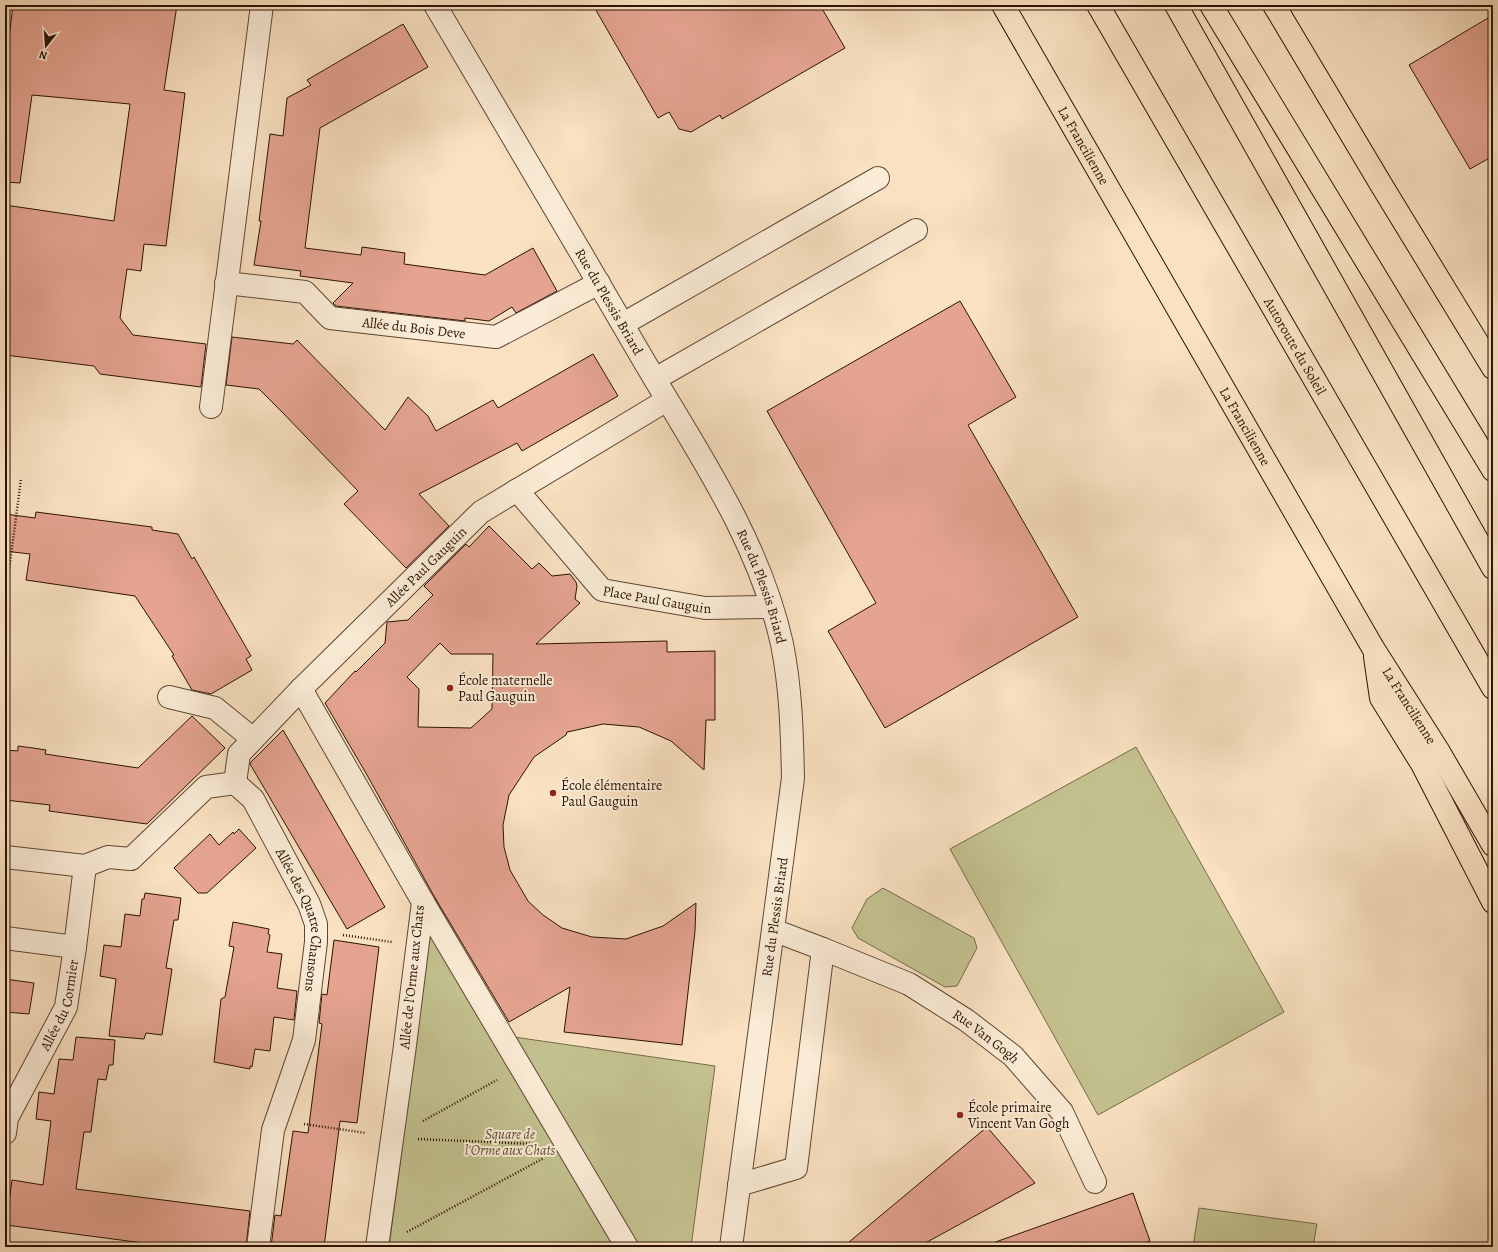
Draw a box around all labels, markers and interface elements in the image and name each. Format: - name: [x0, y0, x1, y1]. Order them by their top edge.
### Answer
- north arrow: [26, 26, 66, 66]
- text: N: [37, 47, 49, 63]
- street label: La Francilienne: [1054, 103, 1114, 188]
- street label: Rue du Plessis Briard: [571, 245, 648, 359]
- street label: Autoroute du Soleil: [1259, 293, 1331, 399]
- street label: Allée du Bois Deve: [360, 312, 467, 343]
- street label: La Francilienne: [1215, 383, 1276, 469]
- street label: Allée Paul Gauguin: [380, 522, 471, 611]
- street label: Rue du Plessis Briard: [732, 526, 791, 646]
- street label: Place Paul Gauguin: [601, 581, 712, 618]
- street label: La Francilienne: [1378, 663, 1441, 748]
- place label: École maternelle Paul Gauguin: [458, 671, 553, 706]
- marker: École maternelle Paul Gauguin: [445, 683, 455, 693]
- place label: École élémentaire Paul Gauguin: [561, 776, 662, 811]
- marker: École élémentaire Paul Gauguin: [548, 788, 558, 798]
- street label: Allée des Quatre Chansons: [271, 844, 326, 993]
- street label: Rue du Plessis Briard: [757, 856, 793, 978]
- street label: Allée de l'Orme aux Chats: [395, 904, 429, 1051]
- street label: Allée du Cormier: [35, 957, 83, 1055]
- street label: Rue Van Gogh: [949, 1004, 1025, 1067]
- place label: École primaire Vincent Van Gogh: [967, 1098, 1070, 1133]
- marker: École primaire Vincent Van Gogh: [955, 1110, 965, 1120]
- park label: Square de l'Orme aux Chats: [465, 1125, 555, 1160]

